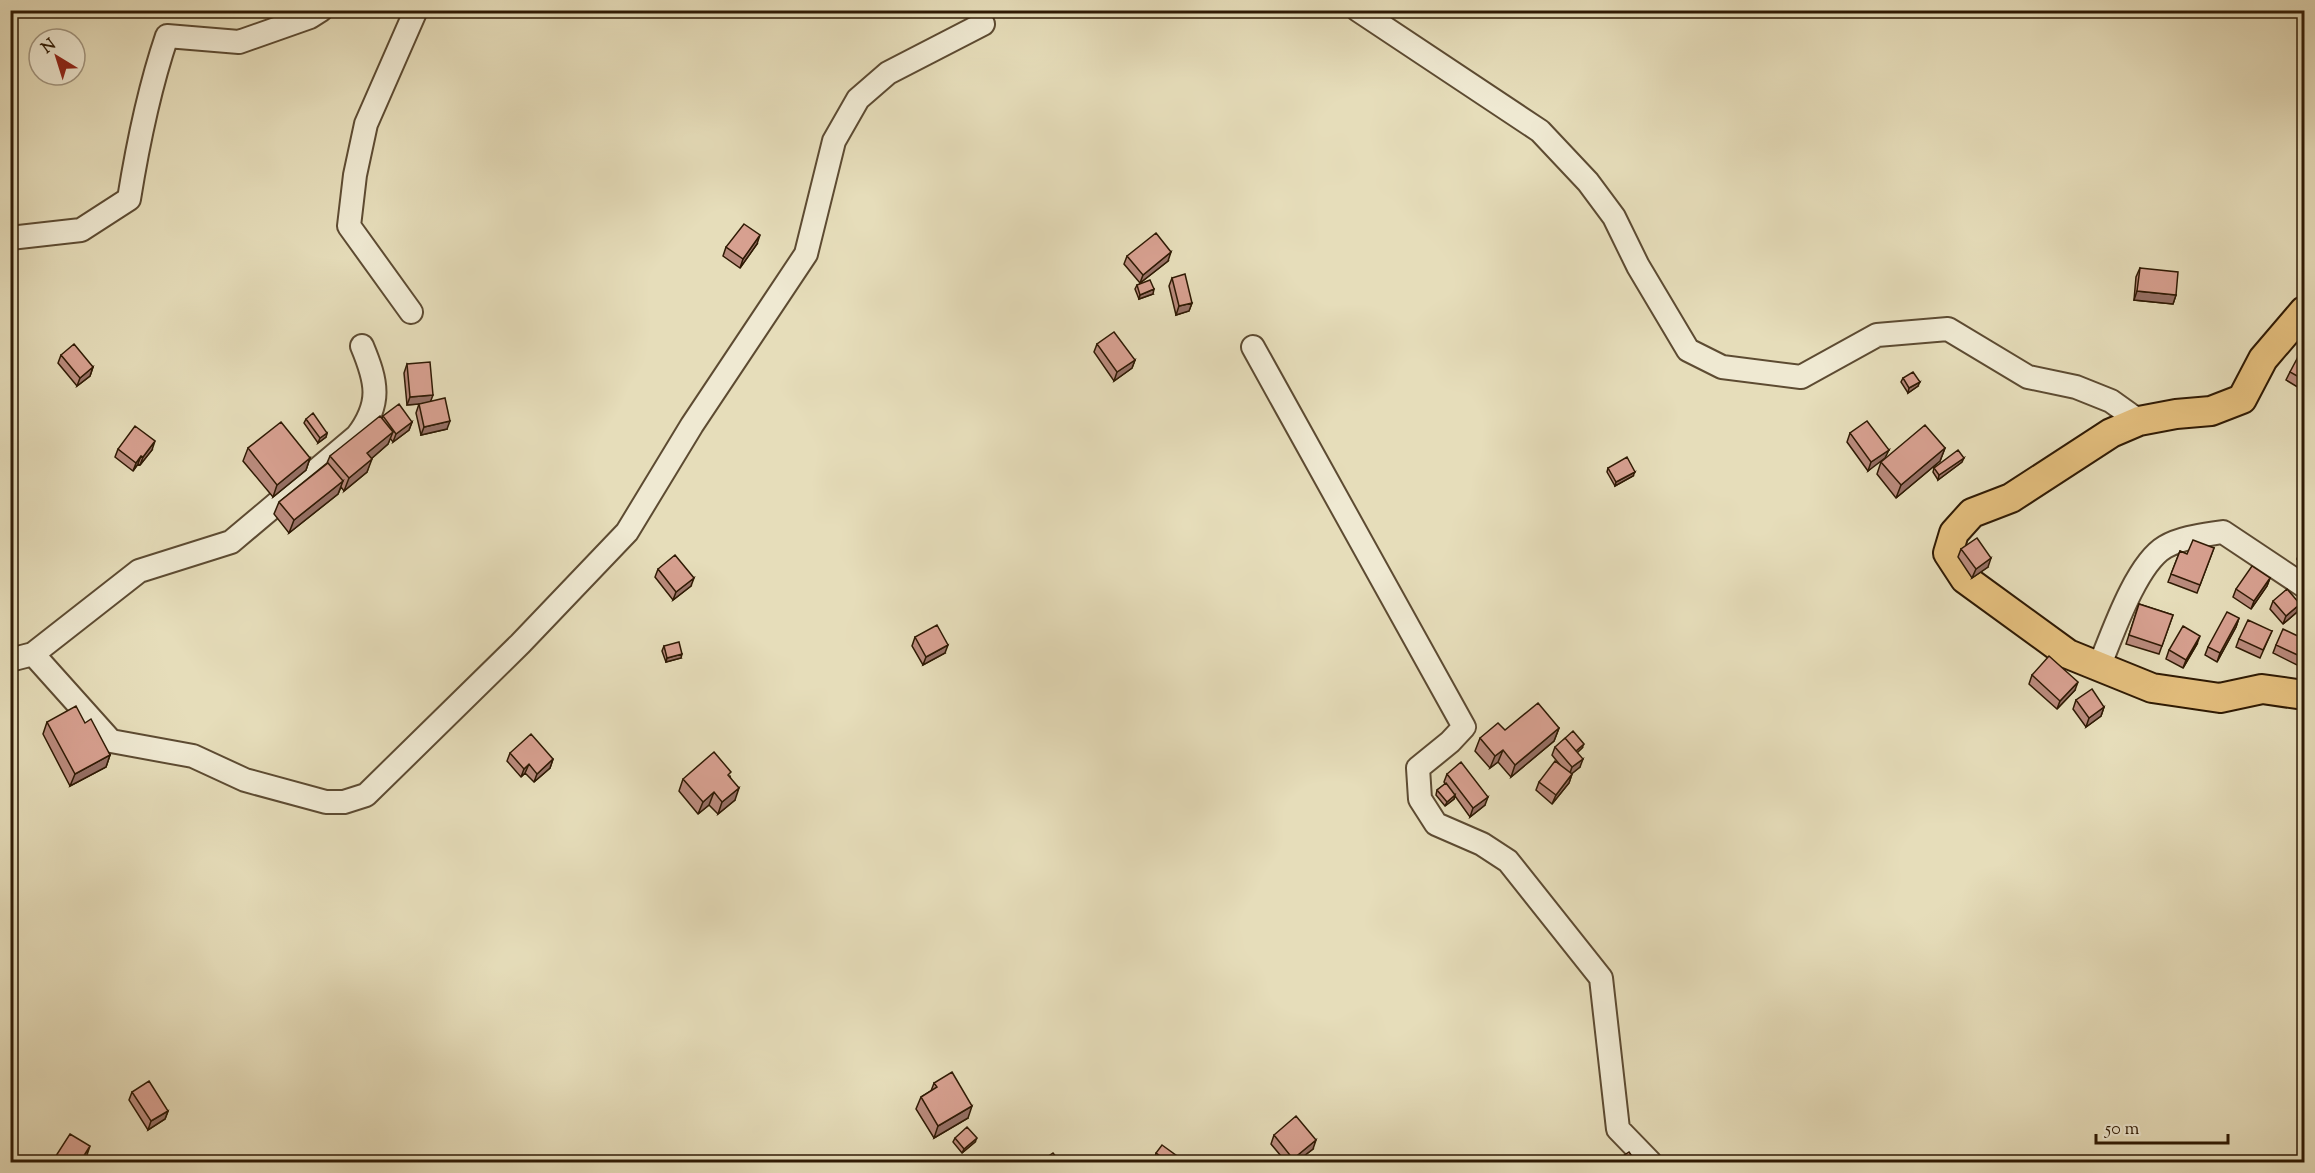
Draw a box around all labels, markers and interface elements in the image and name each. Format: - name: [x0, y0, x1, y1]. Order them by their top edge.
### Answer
- north arrow: [27, 27, 87, 87]
- text: N: [37, 34, 62, 60]
- scale bar: [2096, 1107, 2228, 1145]
- text: 50 m: [2104, 1117, 2140, 1143]

